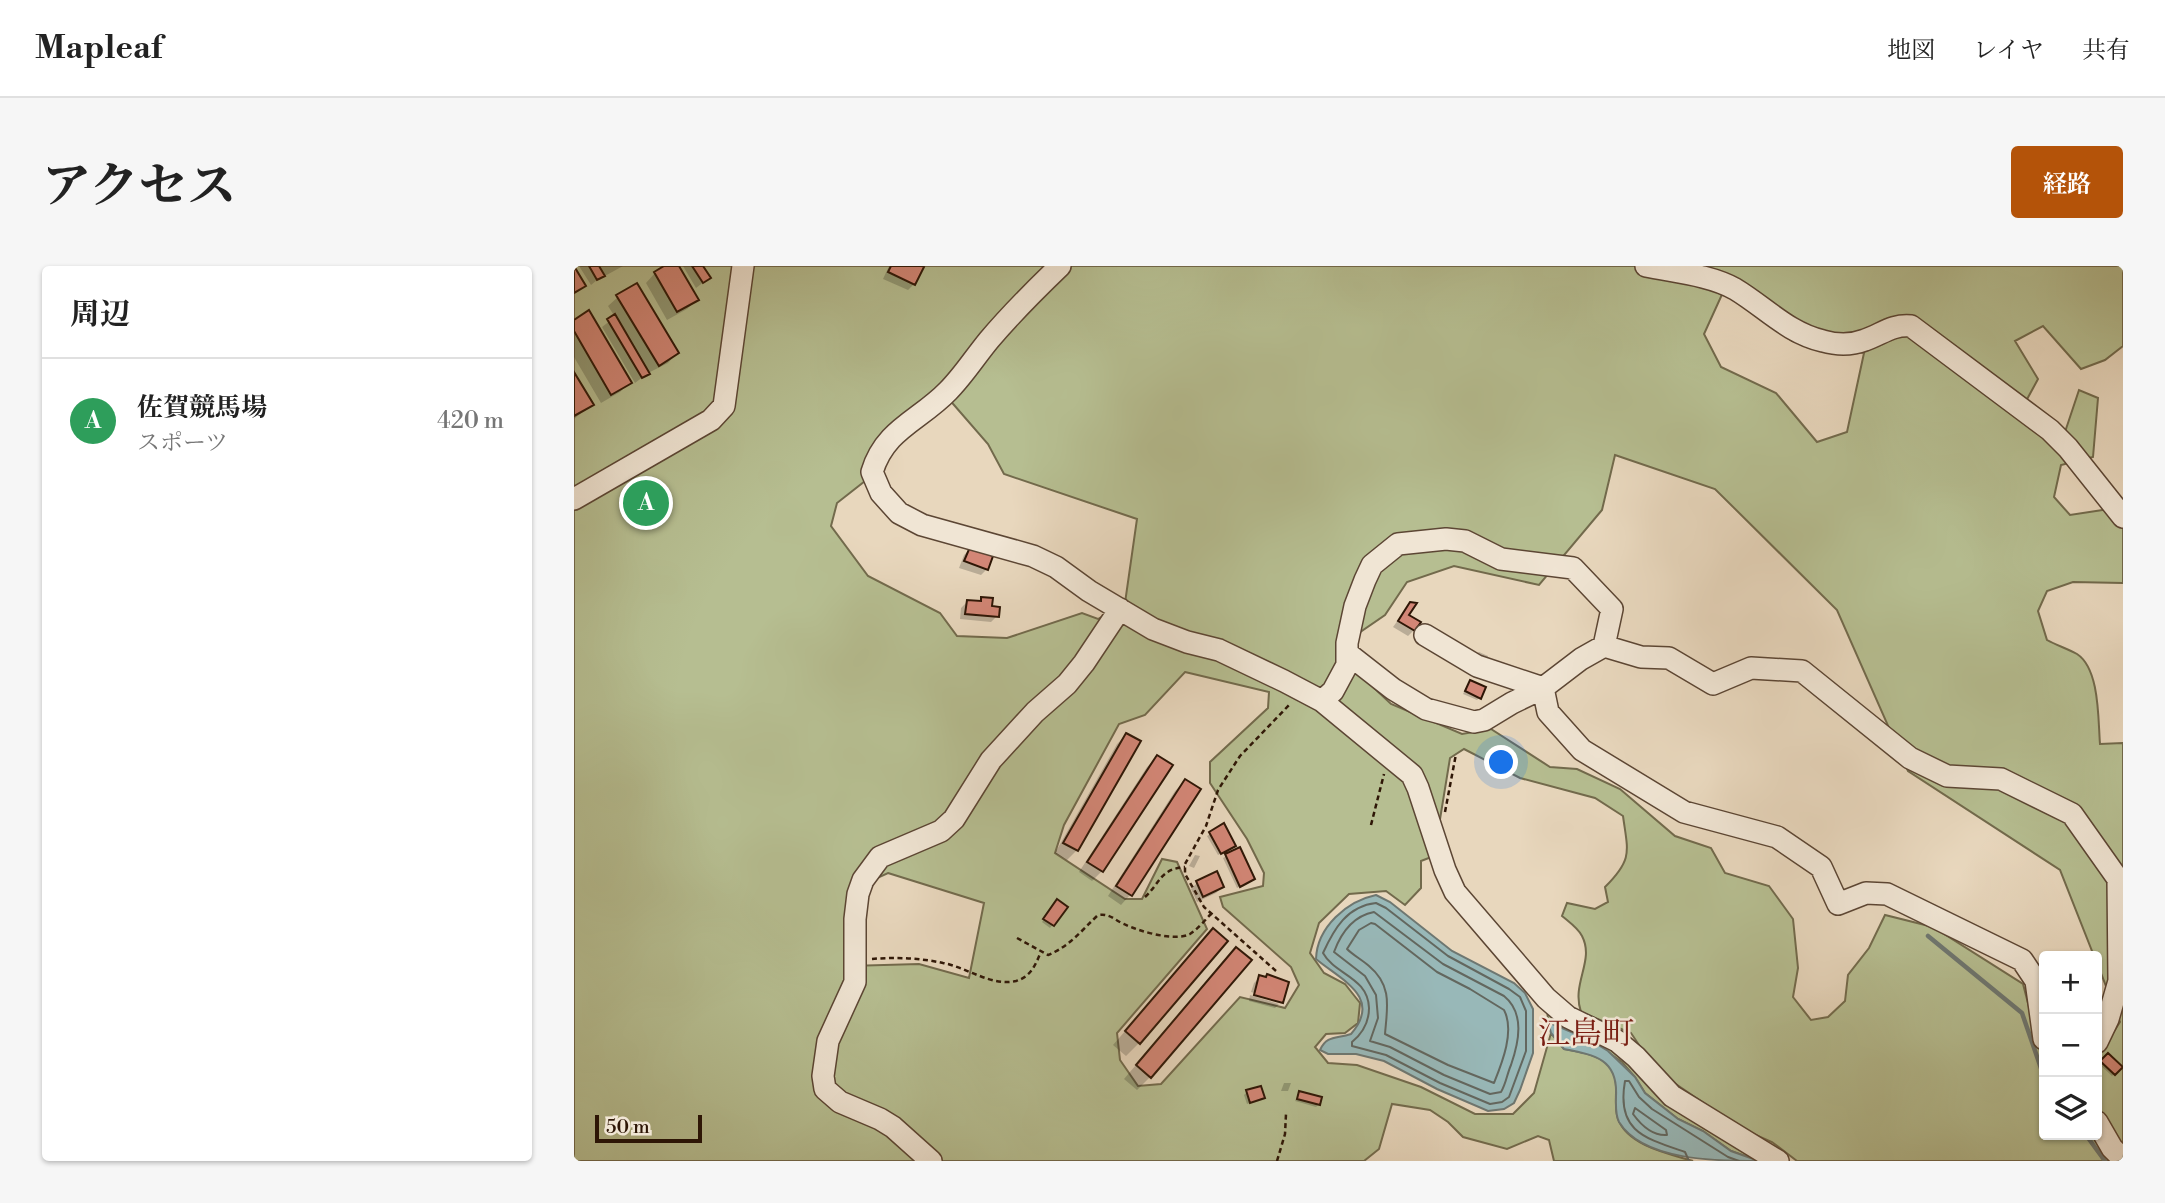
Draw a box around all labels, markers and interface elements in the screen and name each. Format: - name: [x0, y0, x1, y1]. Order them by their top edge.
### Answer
- text: Mapleaf: [35, 28, 162, 69]
- text: 地図: [1887, 36, 1935, 66]
- text: レイヤ: [1973, 36, 2044, 66]
- text: 共有: [2082, 36, 2130, 66]
- button: 経路: [2011, 146, 2123, 218]
- text: アクセス: [42, 157, 237, 218]
- text: 周辺: [70, 296, 130, 334]
- text: 佐賀競馬場: [137, 392, 267, 424]
- text: A: [85, 407, 101, 435]
- text: 420 m: [437, 407, 504, 435]
- text: スポーツ: [137, 429, 228, 457]
- pin: A: [623, 477, 669, 529]
- your location: [1484, 745, 1518, 779]
- map controls: [2039, 951, 2102, 1140]
- button: +: [2039, 951, 2102, 1014]
- district label: 江島町: [1538, 1014, 1634, 1054]
- button: −: [2039, 1014, 2102, 1077]
- button: layers: [2039, 1077, 2102, 1140]
- scale bar: [595, 1112, 702, 1144]
- text: 50 m: [606, 1115, 650, 1139]

